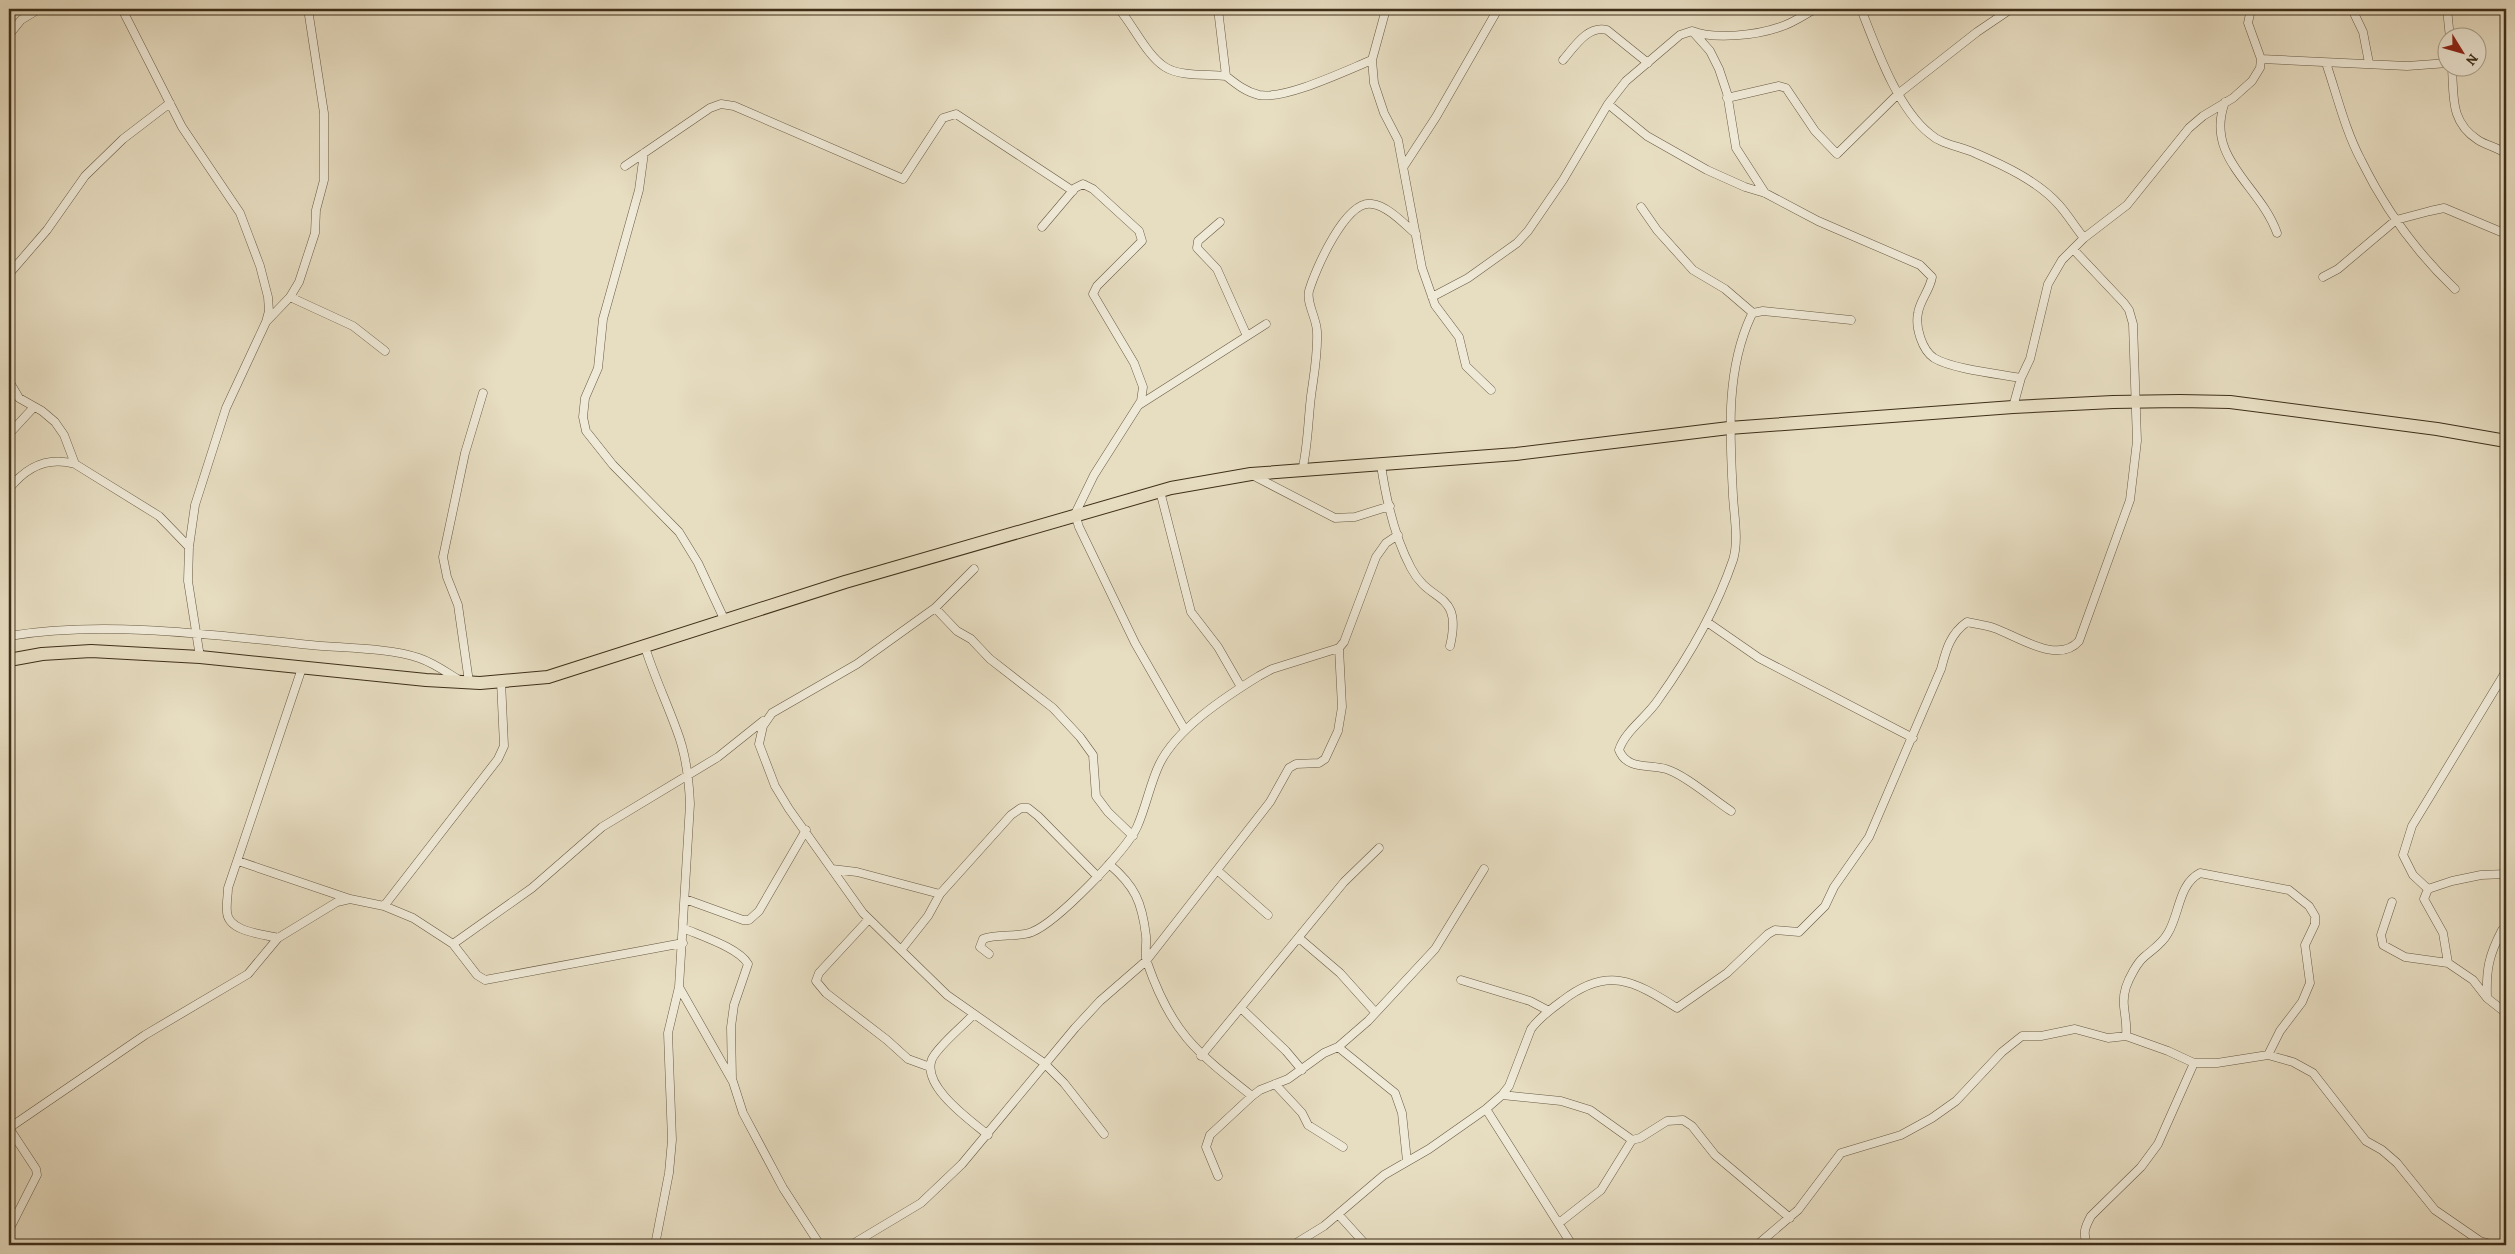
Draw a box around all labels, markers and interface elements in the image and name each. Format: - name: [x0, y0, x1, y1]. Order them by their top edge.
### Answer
- north arrow: [2438, 28, 2488, 78]
- text: N: [2461, 50, 2483, 69]

